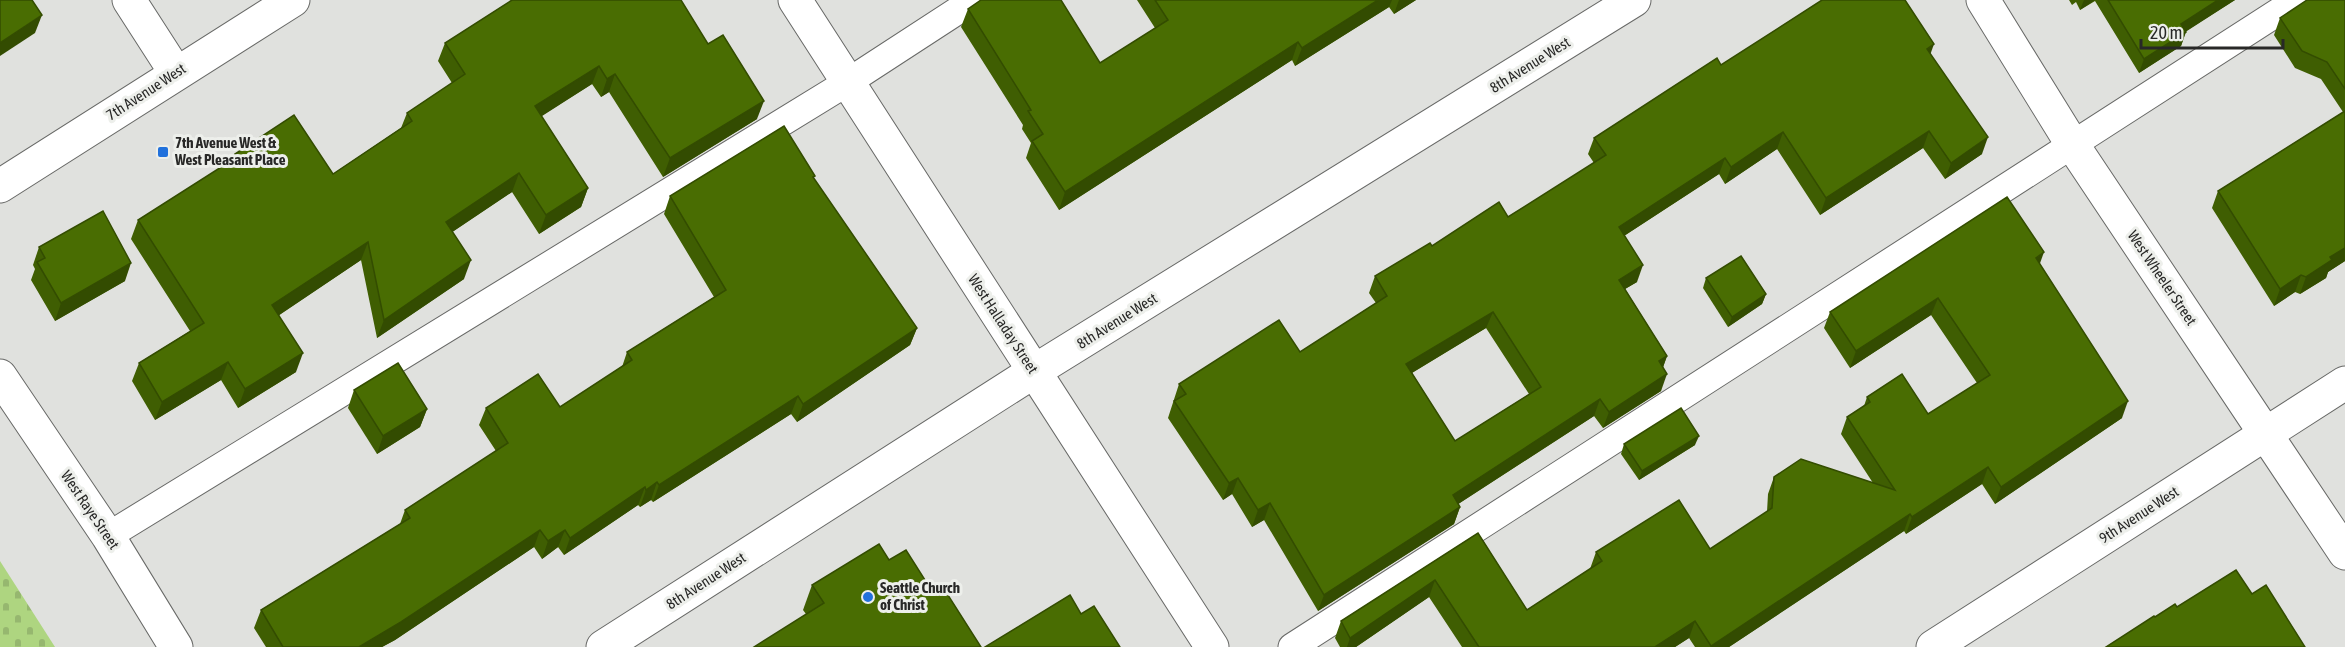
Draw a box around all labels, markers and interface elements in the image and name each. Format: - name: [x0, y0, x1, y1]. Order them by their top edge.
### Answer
- scale bar: [2141, 12, 2284, 50]
- text: 20 m: [2150, 22, 2182, 43]
- street label: 8th Avenue West: [1487, 33, 1573, 96]
- street label: 7th Avenue West: [103, 60, 189, 124]
- place label: 7th Avenue West & West Pleasant Place: [174, 134, 286, 168]
- marker: 7th Avenue West & West Pleasant Place: [156, 145, 170, 159]
- street label: West Wheeler Street: [2124, 227, 2200, 328]
- street label: West Halladay Street: [965, 271, 1042, 376]
- street label: 8th Avenue West: [1074, 289, 1160, 352]
- street label: West Raye Street: [58, 467, 123, 552]
- street label: 9th Avenue West: [2096, 483, 2182, 547]
- street label: 8th Avenue West: [663, 549, 749, 613]
- place label: Seattle Church of Christ: [880, 579, 960, 613]
- marker: Seattle Church of Christ: [861, 590, 875, 604]

